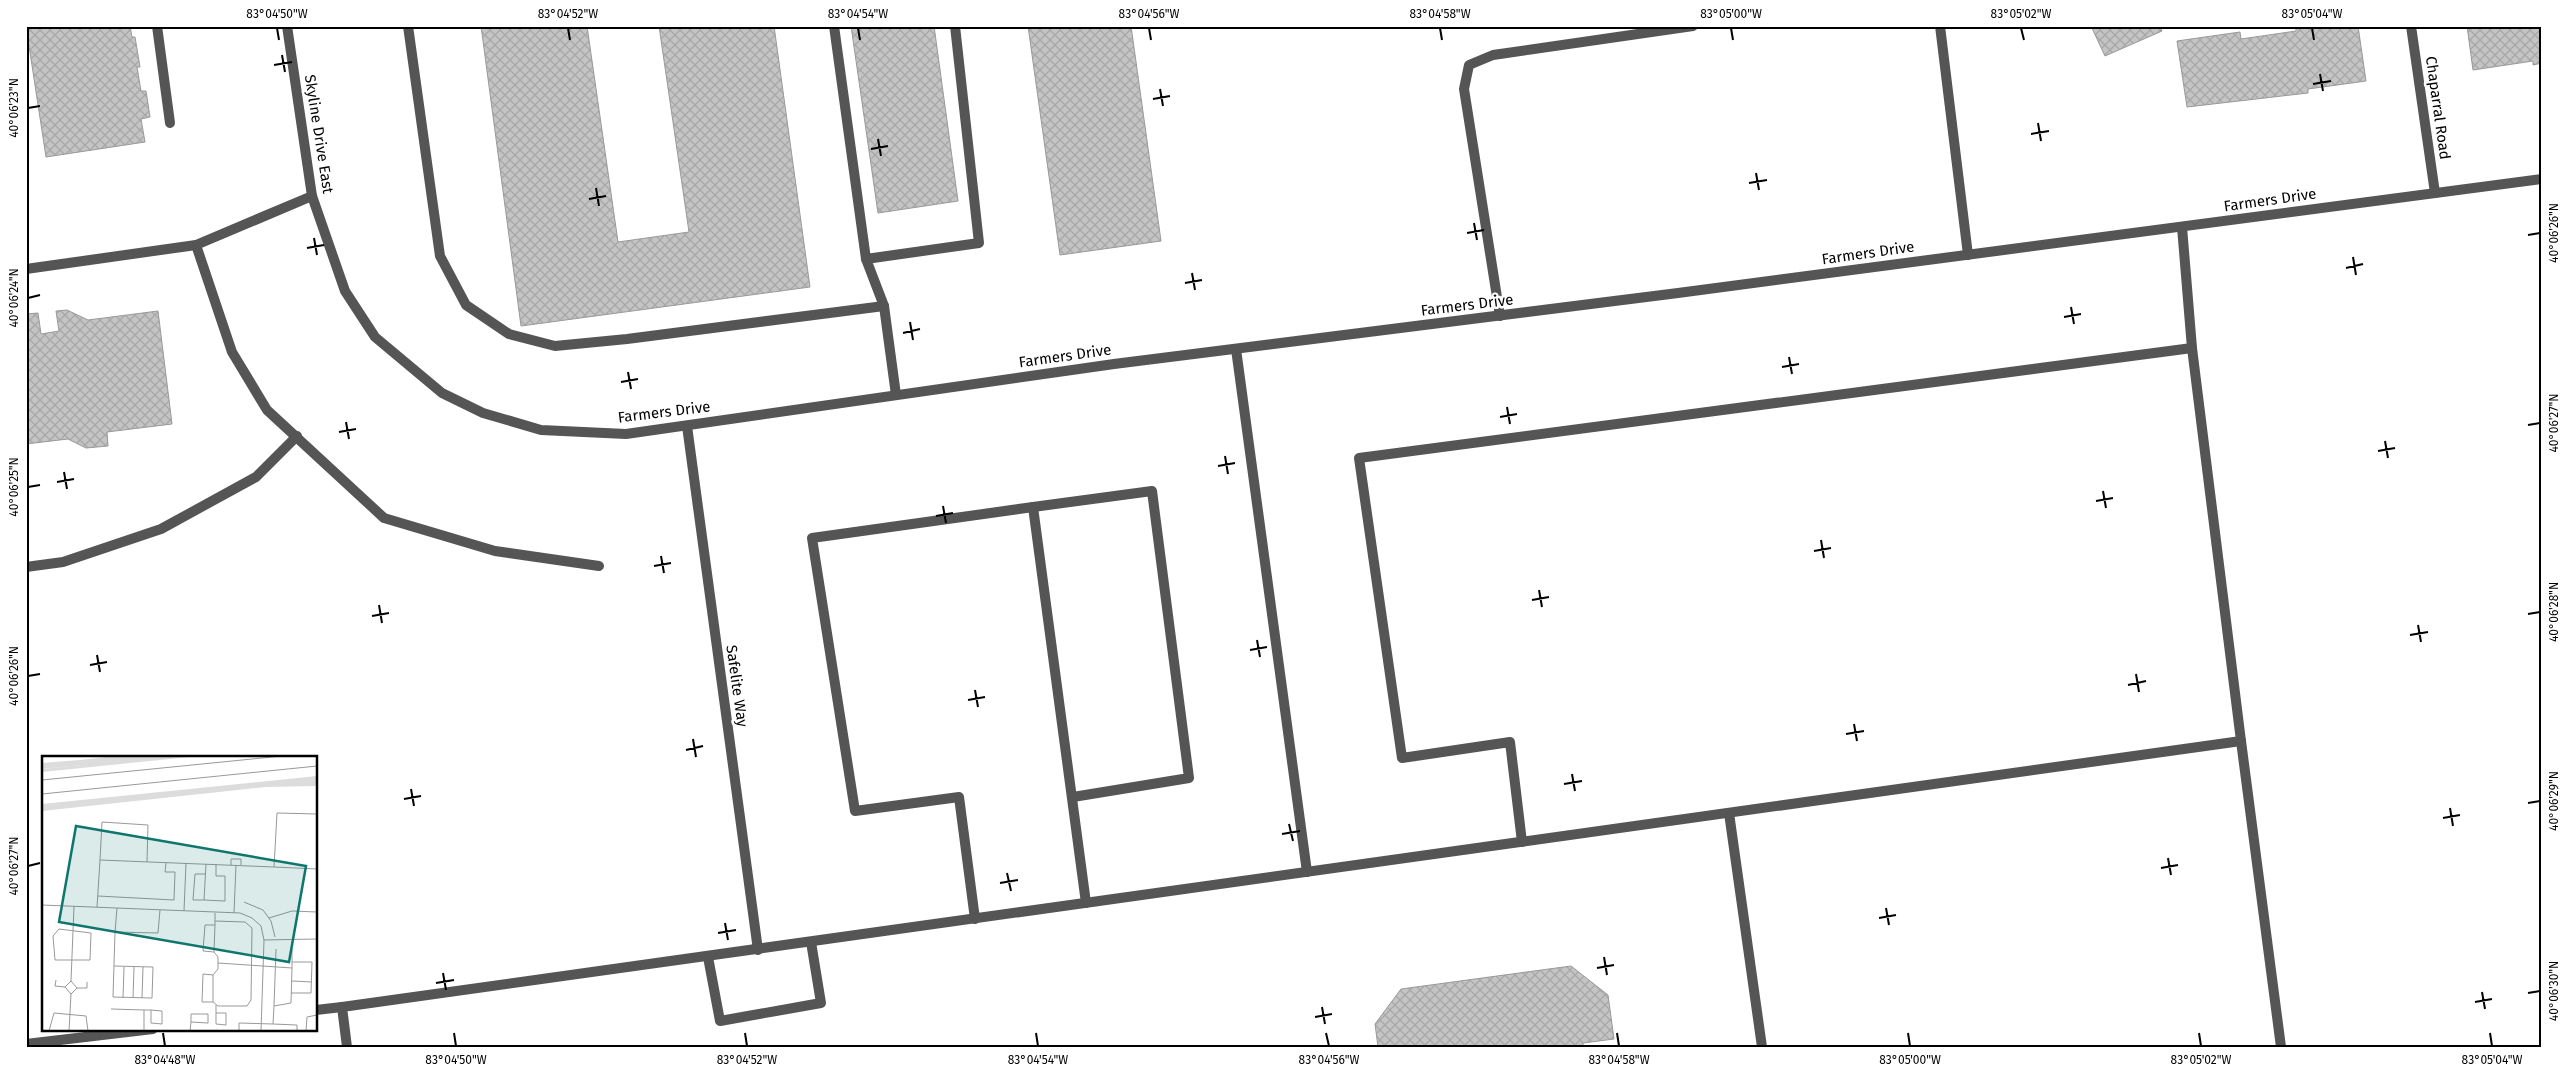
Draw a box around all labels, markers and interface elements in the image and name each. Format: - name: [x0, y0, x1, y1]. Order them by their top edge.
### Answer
- text: 83°04'50"W: [246, 7, 308, 21]
- text: 83°04'52"W: [538, 7, 598, 21]
- text: 83°04'54"W: [828, 7, 888, 21]
- text: 83°04'56"W: [1119, 7, 1180, 21]
- text: 83°04'58"W: [1409, 7, 1471, 21]
- text: 83°05'00"W: [1700, 7, 1762, 21]
- text: 83°05'02"W: [1991, 7, 2052, 21]
- text: 83°05'04"W: [2282, 7, 2343, 21]
- street label: Chaparral Road: [2422, 55, 2454, 161]
- street label: Skyline Drive East: [301, 73, 337, 195]
- text: 40°06'23"N: [7, 78, 21, 138]
- street label: Farmers Drive: [2223, 185, 2317, 215]
- text: 40°06'26"N: [2547, 203, 2561, 263]
- street label: Farmers Drive: [1821, 238, 1915, 268]
- text: 40°06'24"N: [7, 268, 21, 328]
- street label: Farmers Drive: [1420, 290, 1514, 320]
- street label: Farmers Drive: [1018, 341, 1112, 371]
- text: 40°06'27"N: [2547, 393, 2561, 453]
- street label: Farmers Drive: [617, 397, 711, 427]
- text: 40°06'25"N: [7, 457, 21, 517]
- text: 40°06'28"N: [2547, 582, 2561, 642]
- street label: Safelite Way: [722, 644, 752, 729]
- text: 40°06'26"N: [7, 646, 21, 706]
- inset map: [42, 756, 318, 1030]
- text: 40°06'29"N: [2547, 771, 2561, 831]
- text: 40°06'27"N: [7, 836, 21, 896]
- text: 40°06'30"N: [2547, 961, 2561, 1021]
- text: 83°04'48"W: [134, 1053, 196, 1067]
- text: 83°04'50"W: [425, 1053, 487, 1067]
- text: 83°04'52"W: [717, 1053, 777, 1067]
- text: 83°04'54"W: [1008, 1053, 1068, 1067]
- text: 83°04'56"W: [1299, 1053, 1360, 1067]
- text: 83°04'58"W: [1588, 1053, 1650, 1067]
- text: 83°05'00"W: [1879, 1053, 1941, 1067]
- text: 83°05'02"W: [2171, 1053, 2232, 1067]
- text: 83°05'04"W: [2462, 1053, 2523, 1067]

